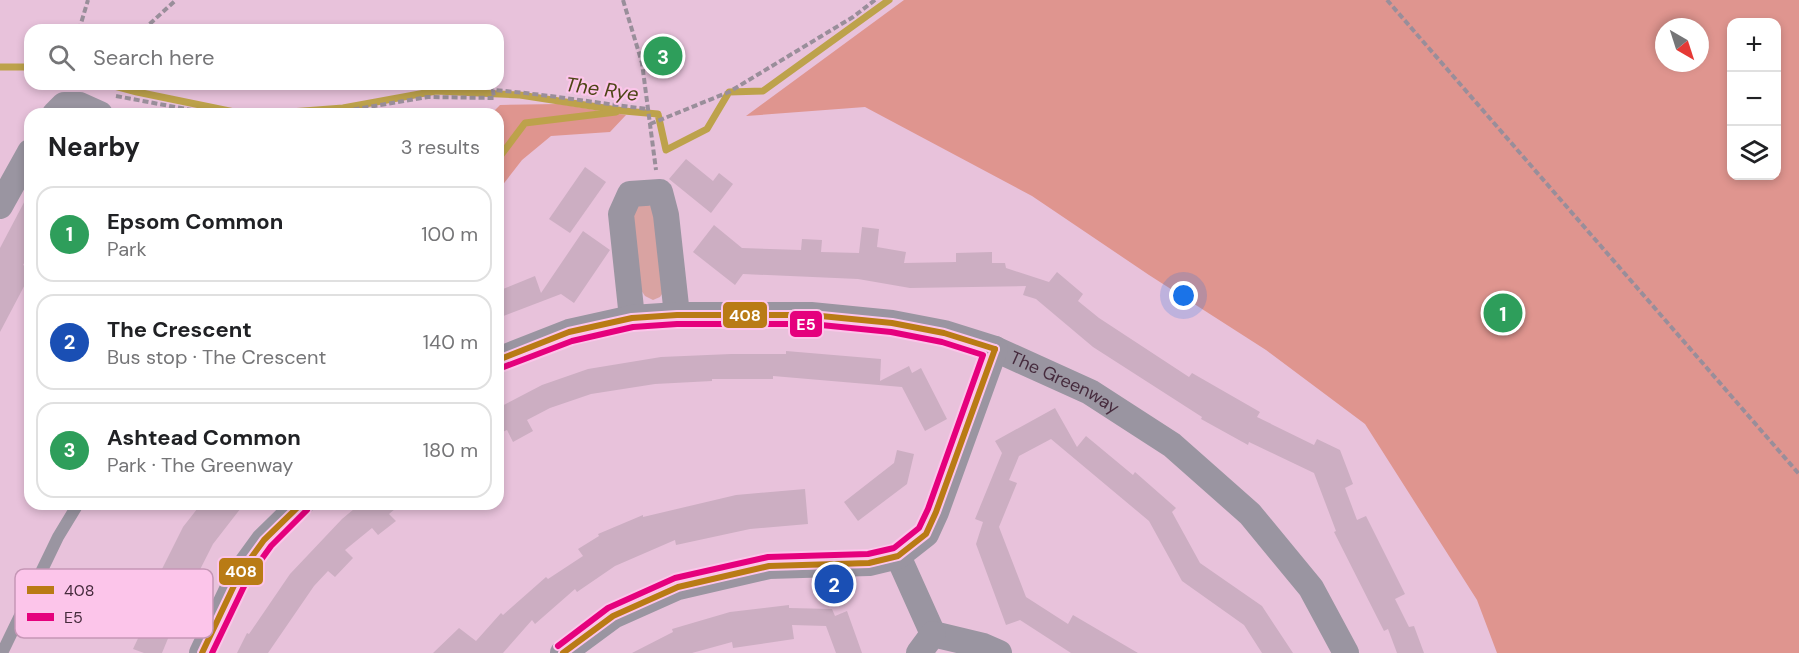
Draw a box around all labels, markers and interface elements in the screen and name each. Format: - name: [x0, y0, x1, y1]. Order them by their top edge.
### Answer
- north arrow: [1655, 18, 1709, 72]
- map controls: [1727, 18, 1781, 180]
- button: +: [1727, 18, 1781, 72]
- search box: [24, 24, 504, 90]
- pin: 3: [644, 34, 682, 78]
- icon: search: [45, 41, 78, 74]
- text: Search here: [93, 43, 214, 72]
- water label: The Rye: [564, 71, 640, 107]
- button: −: [1727, 72, 1781, 126]
- button: layers: [1727, 126, 1781, 180]
- text: Nearby: [48, 130, 140, 164]
- text: 3 results: [401, 134, 480, 160]
- text: Epsom Common: [107, 207, 283, 236]
- text: 1: [66, 221, 73, 247]
- text: 100 m: [421, 221, 478, 247]
- text: Park: [107, 236, 147, 262]
- your location: [1169, 281, 1198, 310]
- pin: 1: [1484, 290, 1522, 336]
- line badge: 408: [722, 301, 768, 329]
- text: 408: [729, 305, 761, 326]
- line badge: E5: [789, 310, 823, 338]
- text: E5: [796, 314, 816, 335]
- text: The Crescent: [107, 315, 252, 344]
- text: 2: [64, 329, 75, 355]
- text: 140 m: [423, 329, 478, 355]
- text: Bus stop · The Crescent: [107, 344, 326, 370]
- street label: The Greenway: [1006, 345, 1124, 420]
- text: Ashtead Common: [107, 423, 301, 452]
- text: 3: [63, 437, 76, 463]
- text: 180 m: [423, 437, 478, 463]
- text: Park · The Greenway: [107, 452, 293, 478]
- line badge: 408: [218, 557, 264, 586]
- text: 408: [225, 561, 257, 582]
- pin: 2: [814, 562, 854, 606]
- legend: [15, 569, 213, 638]
- text: 408: [64, 580, 94, 601]
- text: E5: [64, 607, 83, 628]

